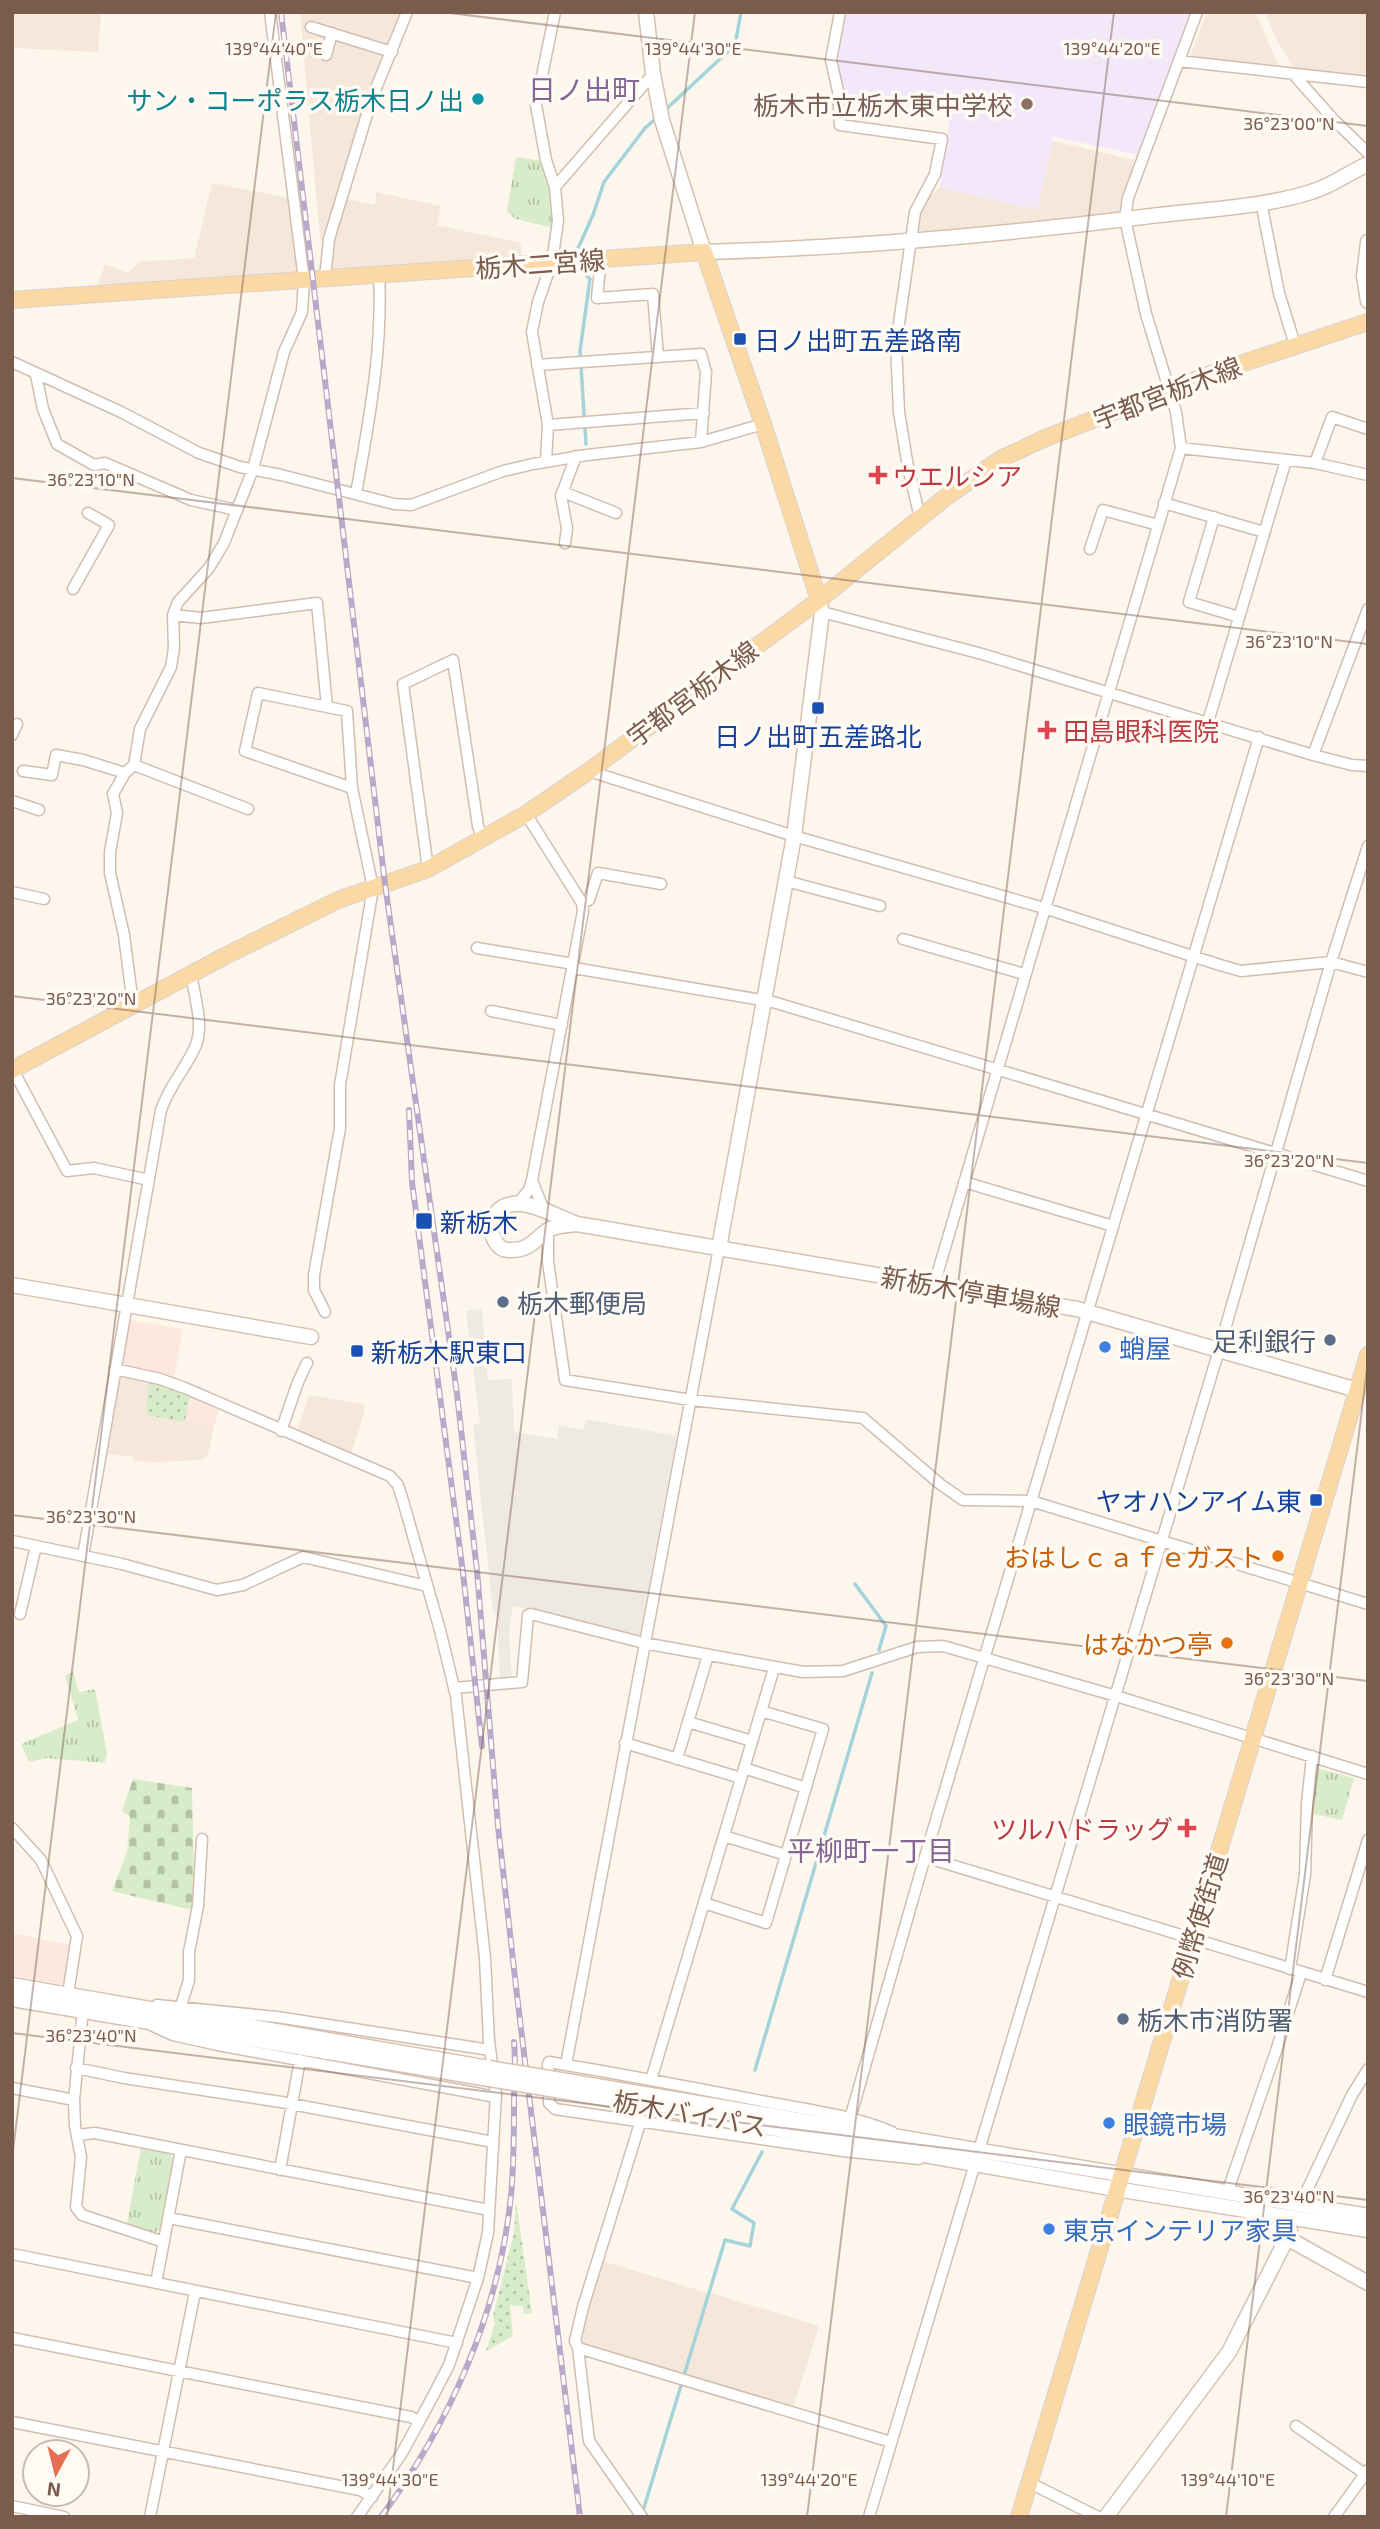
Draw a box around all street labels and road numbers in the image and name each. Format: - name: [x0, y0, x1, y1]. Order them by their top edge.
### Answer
- street label: 栃木二宮線: [474, 243, 606, 283]
- street label: 宇都宮栃木線: [1089, 350, 1245, 434]
- street label: 宇都宮栃木線: [620, 634, 764, 752]
- street label: 新栃木停車場線: [879, 1260, 1063, 1322]
- street label: 例幣使街道: [1165, 1849, 1233, 1983]
- street label: 栃木バイパス: [611, 2084, 769, 2142]

